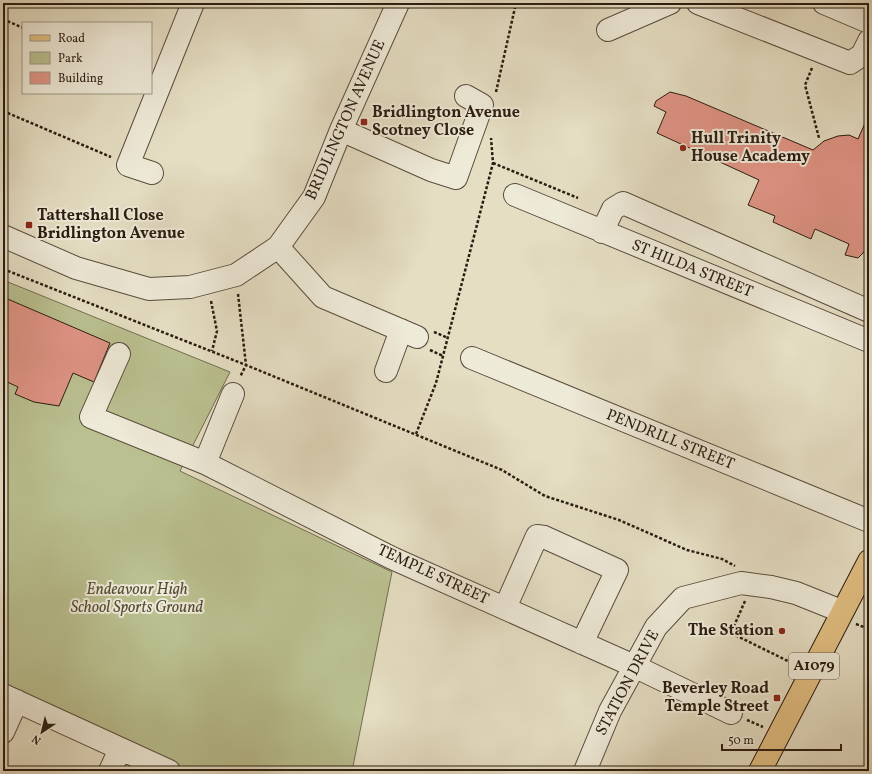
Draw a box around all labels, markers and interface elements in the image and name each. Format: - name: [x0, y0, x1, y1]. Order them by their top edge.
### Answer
- legend: [22, 22, 152, 94]
- text: Road: [58, 31, 85, 47]
- street label: BRIDLINGTON AVENUE: [301, 36, 391, 204]
- text: Park: [58, 51, 83, 67]
- text: Building: [58, 71, 103, 87]
- place label: Bridlington Avenue Scotney Close: [372, 102, 520, 142]
- marker: Bridlington Avenue Scotney Close: [359, 117, 369, 127]
- place label: Hull Trinity House Academy: [691, 128, 810, 168]
- marker: Hull Trinity House Academy: [678, 143, 688, 153]
- place label: Tattershall Close Bridlington Avenue: [37, 205, 185, 245]
- marker: Tattershall Close Bridlington Avenue: [24, 220, 34, 230]
- street label: ST HILDA STREET: [628, 235, 756, 303]
- street label: PENDRILL STREET: [603, 404, 737, 476]
- street label: TEMPLE STREET: [374, 539, 492, 611]
- park label: Endeavour High School Sports Ground: [71, 579, 204, 619]
- place label: The Station: [688, 620, 774, 642]
- street label: STATION DRIVE: [591, 626, 665, 740]
- marker: The Station: [777, 626, 787, 636]
- road number: A1079: [789, 653, 839, 679]
- place label: Beverley Road Temple Street: [662, 678, 769, 718]
- marker: Beverley Road Temple Street: [772, 693, 782, 703]
- north arrow: [22, 712, 62, 752]
- scale bar: [722, 726, 841, 752]
- text: N: [30, 731, 45, 747]
- text: 50 m: [728, 733, 754, 749]

